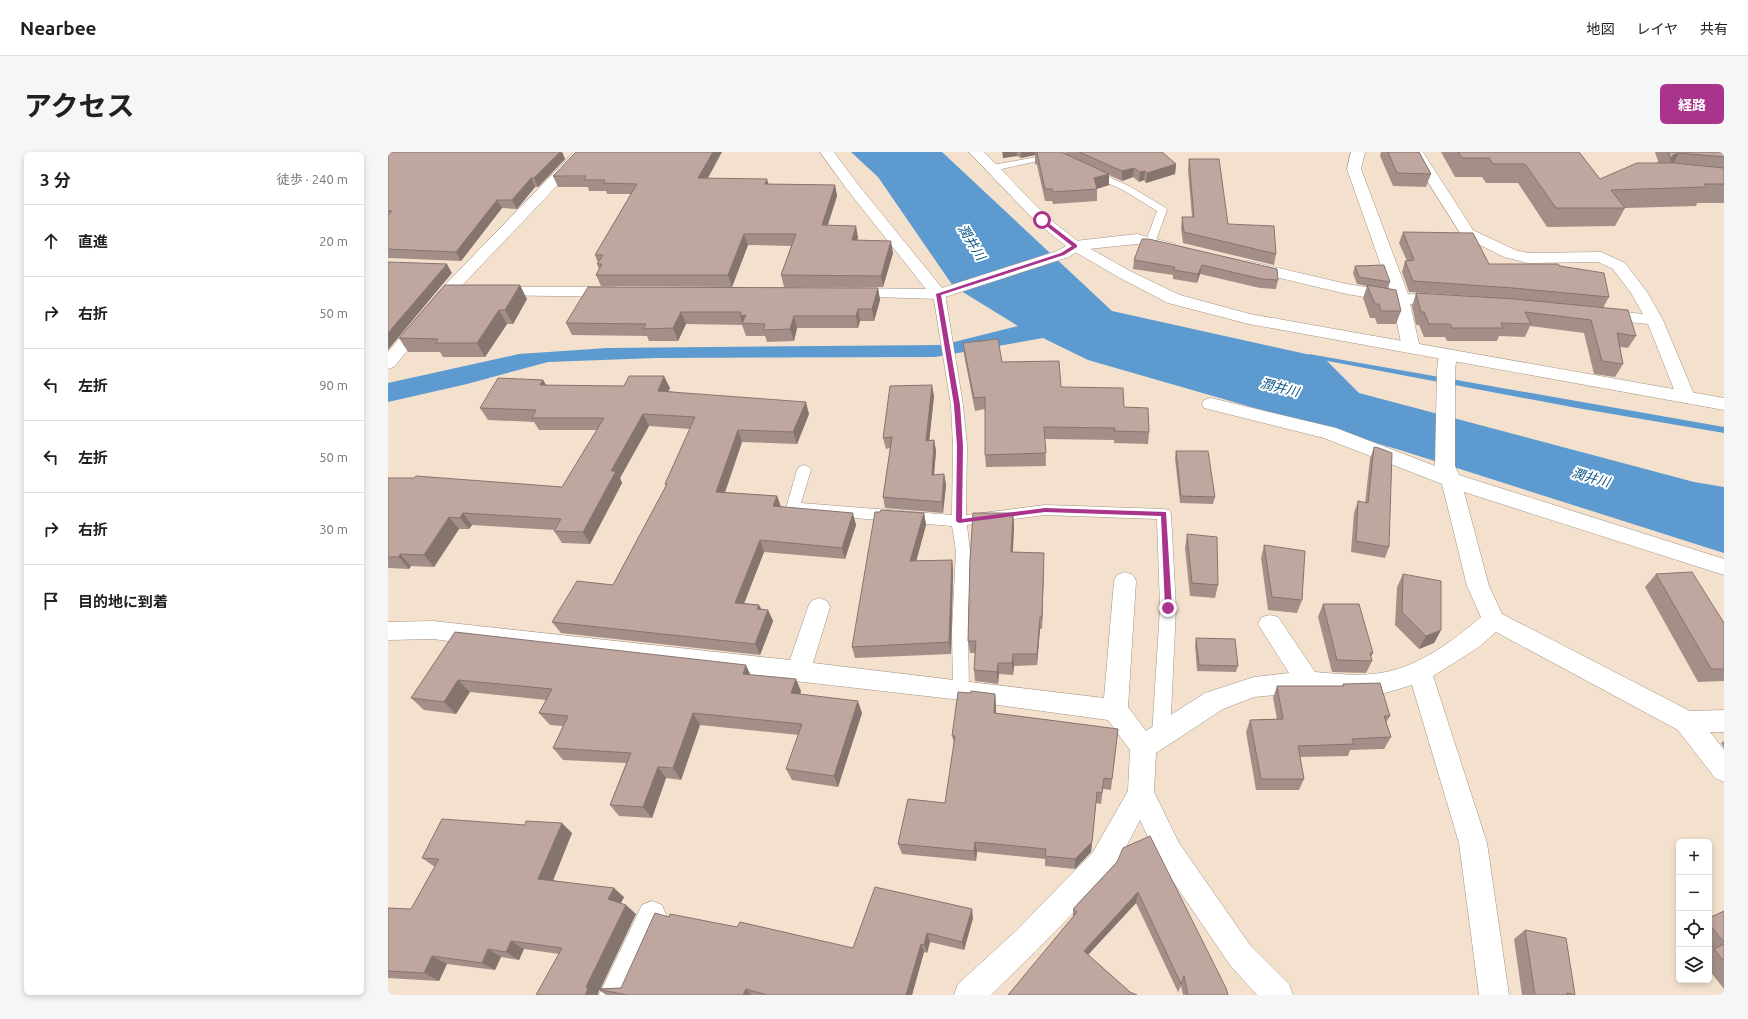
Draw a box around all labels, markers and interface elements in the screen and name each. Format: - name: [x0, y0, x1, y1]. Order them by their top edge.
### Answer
- text: Nearbee: [20, 17, 97, 39]
- text: 地図: [1586, 21, 1614, 37]
- text: レイヤ: [1636, 21, 1678, 37]
- text: 共有: [1700, 21, 1728, 37]
- button: 経路: [1660, 84, 1724, 124]
- text: アクセス: [24, 90, 135, 121]
- text: 3 分: [40, 170, 71, 189]
- text: 徒歩 · 240 m: [277, 172, 348, 186]
- route start: [1033, 211, 1051, 229]
- water label: 潤井川: [956, 222, 989, 264]
- icon: ahead: [40, 230, 62, 252]
- text: 直進: [78, 233, 108, 250]
- text: 20 m: [319, 234, 348, 248]
- icon: right: [40, 302, 62, 324]
- text: 右折: [78, 305, 108, 322]
- text: 50 m: [319, 306, 348, 320]
- icon: left: [40, 374, 62, 396]
- water label: 潤井川: [1259, 375, 1303, 399]
- text: 左折: [78, 377, 108, 394]
- text: 90 m: [319, 378, 348, 392]
- icon: left: [40, 446, 62, 468]
- text: 左折: [78, 449, 108, 466]
- text: 50 m: [319, 450, 348, 464]
- water label: 潤井川: [1570, 465, 1614, 490]
- icon: right: [40, 518, 62, 540]
- text: 右折: [78, 521, 108, 538]
- text: 30 m: [319, 522, 348, 536]
- icon: arrive: [40, 590, 62, 612]
- text: 目的地に到着: [78, 593, 168, 610]
- route end: [1159, 599, 1177, 617]
- map controls: [1676, 839, 1712, 983]
- button: +: [1676, 839, 1712, 875]
- button: −: [1676, 875, 1712, 911]
- button: locate: [1676, 911, 1712, 947]
- button: layers: [1676, 947, 1712, 983]

